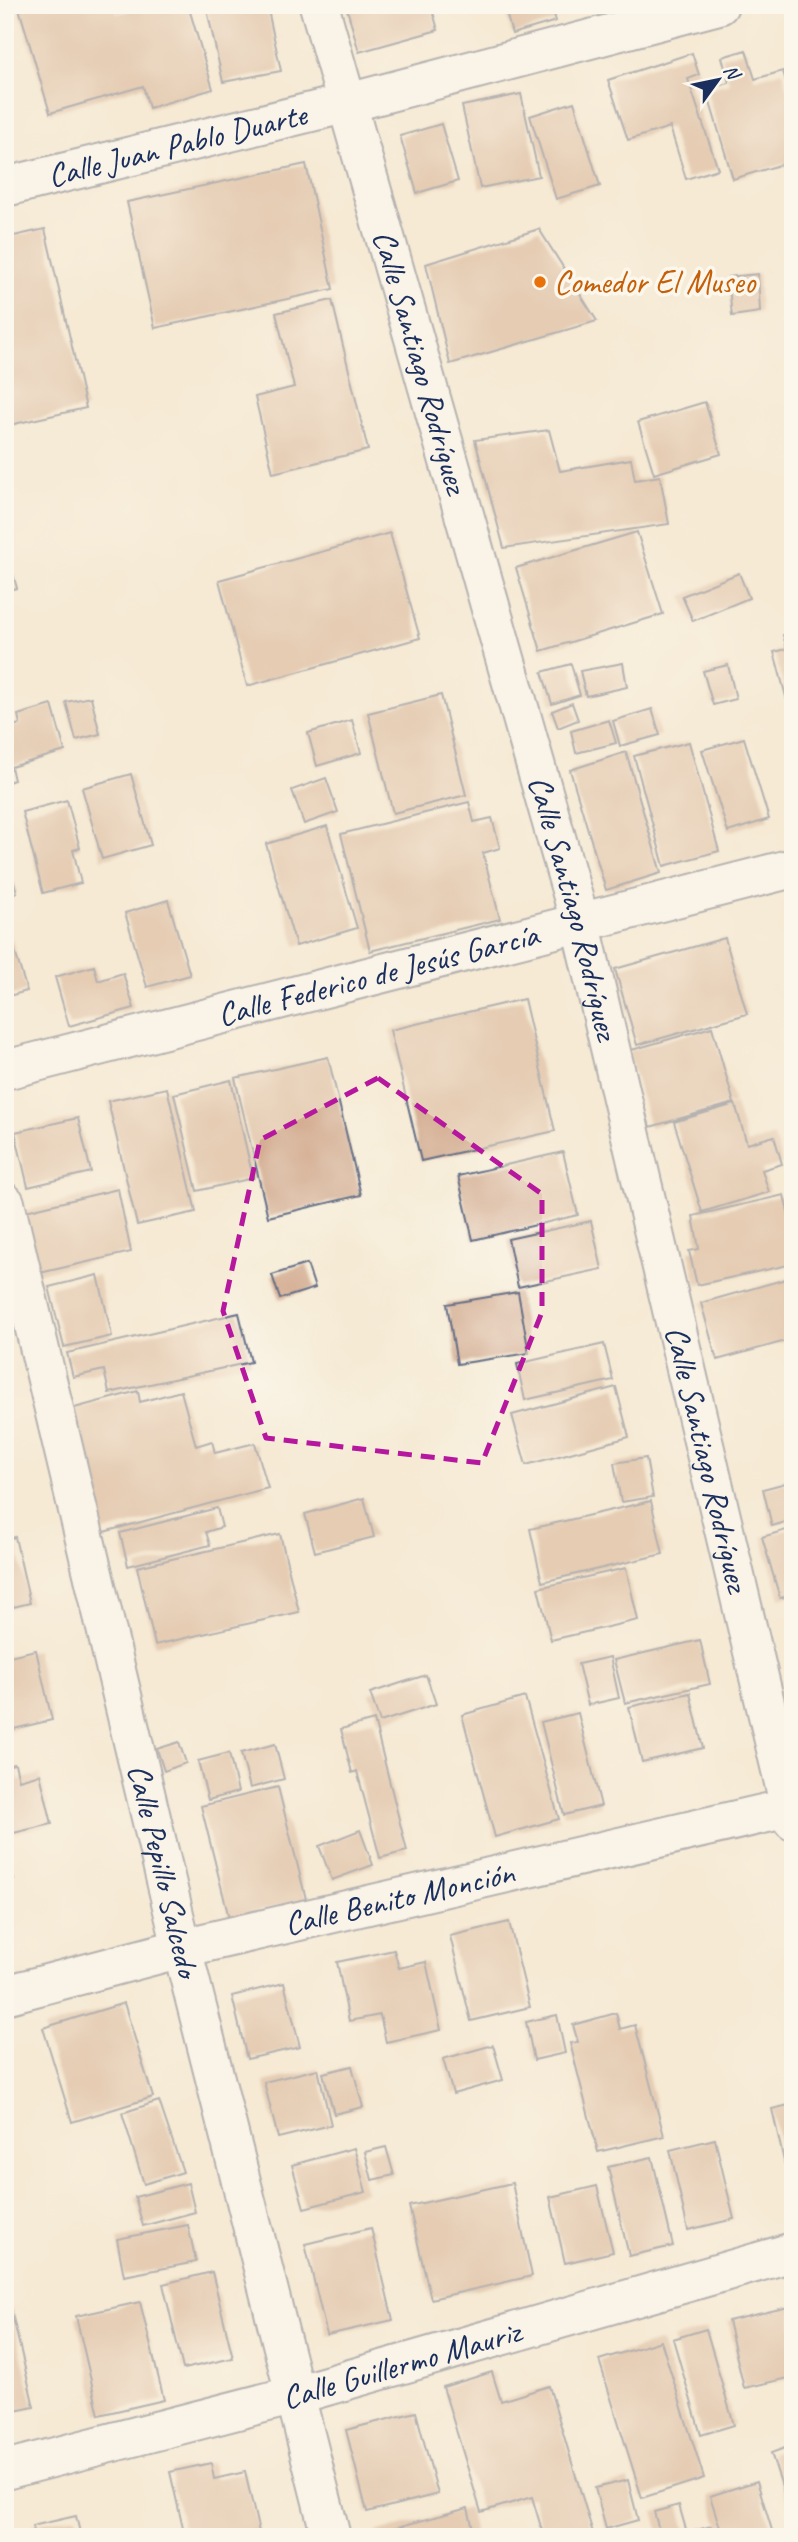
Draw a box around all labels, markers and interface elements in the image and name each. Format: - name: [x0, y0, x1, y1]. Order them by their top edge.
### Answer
- north arrow: [682, 46, 752, 116]
- text: N: [718, 60, 746, 85]
- street label: Calle Juan Pablo Duarte: [43, 92, 313, 197]
- street label: Calle Santiago Rodríguez: [363, 226, 479, 501]
- place label: Comedor El Museo: [554, 261, 757, 303]
- marker: Comedor El Museo: [532, 274, 548, 290]
- street label: Calle Santiago Rodríguez: [519, 771, 629, 1046]
- street label: Calle Federico de Jesús García: [213, 912, 545, 1036]
- street label: Calle Santiago Rodríguez: [656, 1322, 760, 1598]
- street label: Calle Pepillo Salcedo: [118, 1760, 210, 1984]
- street label: Calle Benito Monción: [280, 1851, 519, 1945]
- street label: Calle Guillermo Mauriz: [278, 2310, 527, 2418]

